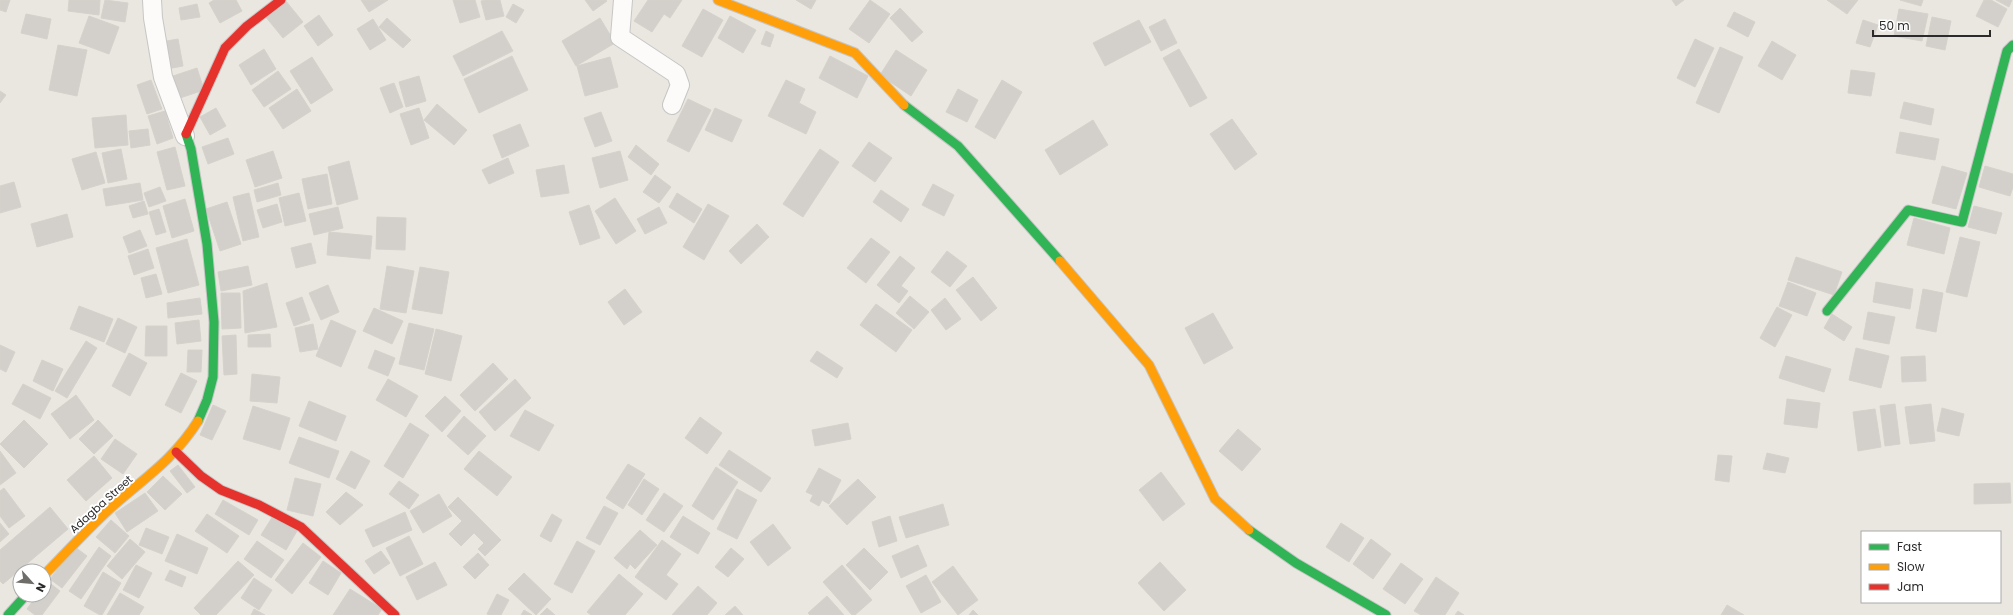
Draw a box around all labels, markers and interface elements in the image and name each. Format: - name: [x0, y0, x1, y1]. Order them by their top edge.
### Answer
- scale bar: [1873, 12, 1990, 38]
- text: 50 m: [1879, 17, 1910, 34]
- street label: Adagba Street: [66, 471, 136, 537]
- legend: [1861, 531, 2001, 603]
- text: Fast: [1897, 538, 1922, 555]
- text: Slow: [1897, 558, 1925, 575]
- north arrow: [12, 563, 52, 603]
- text: Jam: [1897, 578, 1924, 595]
- text: N: [32, 580, 50, 595]

